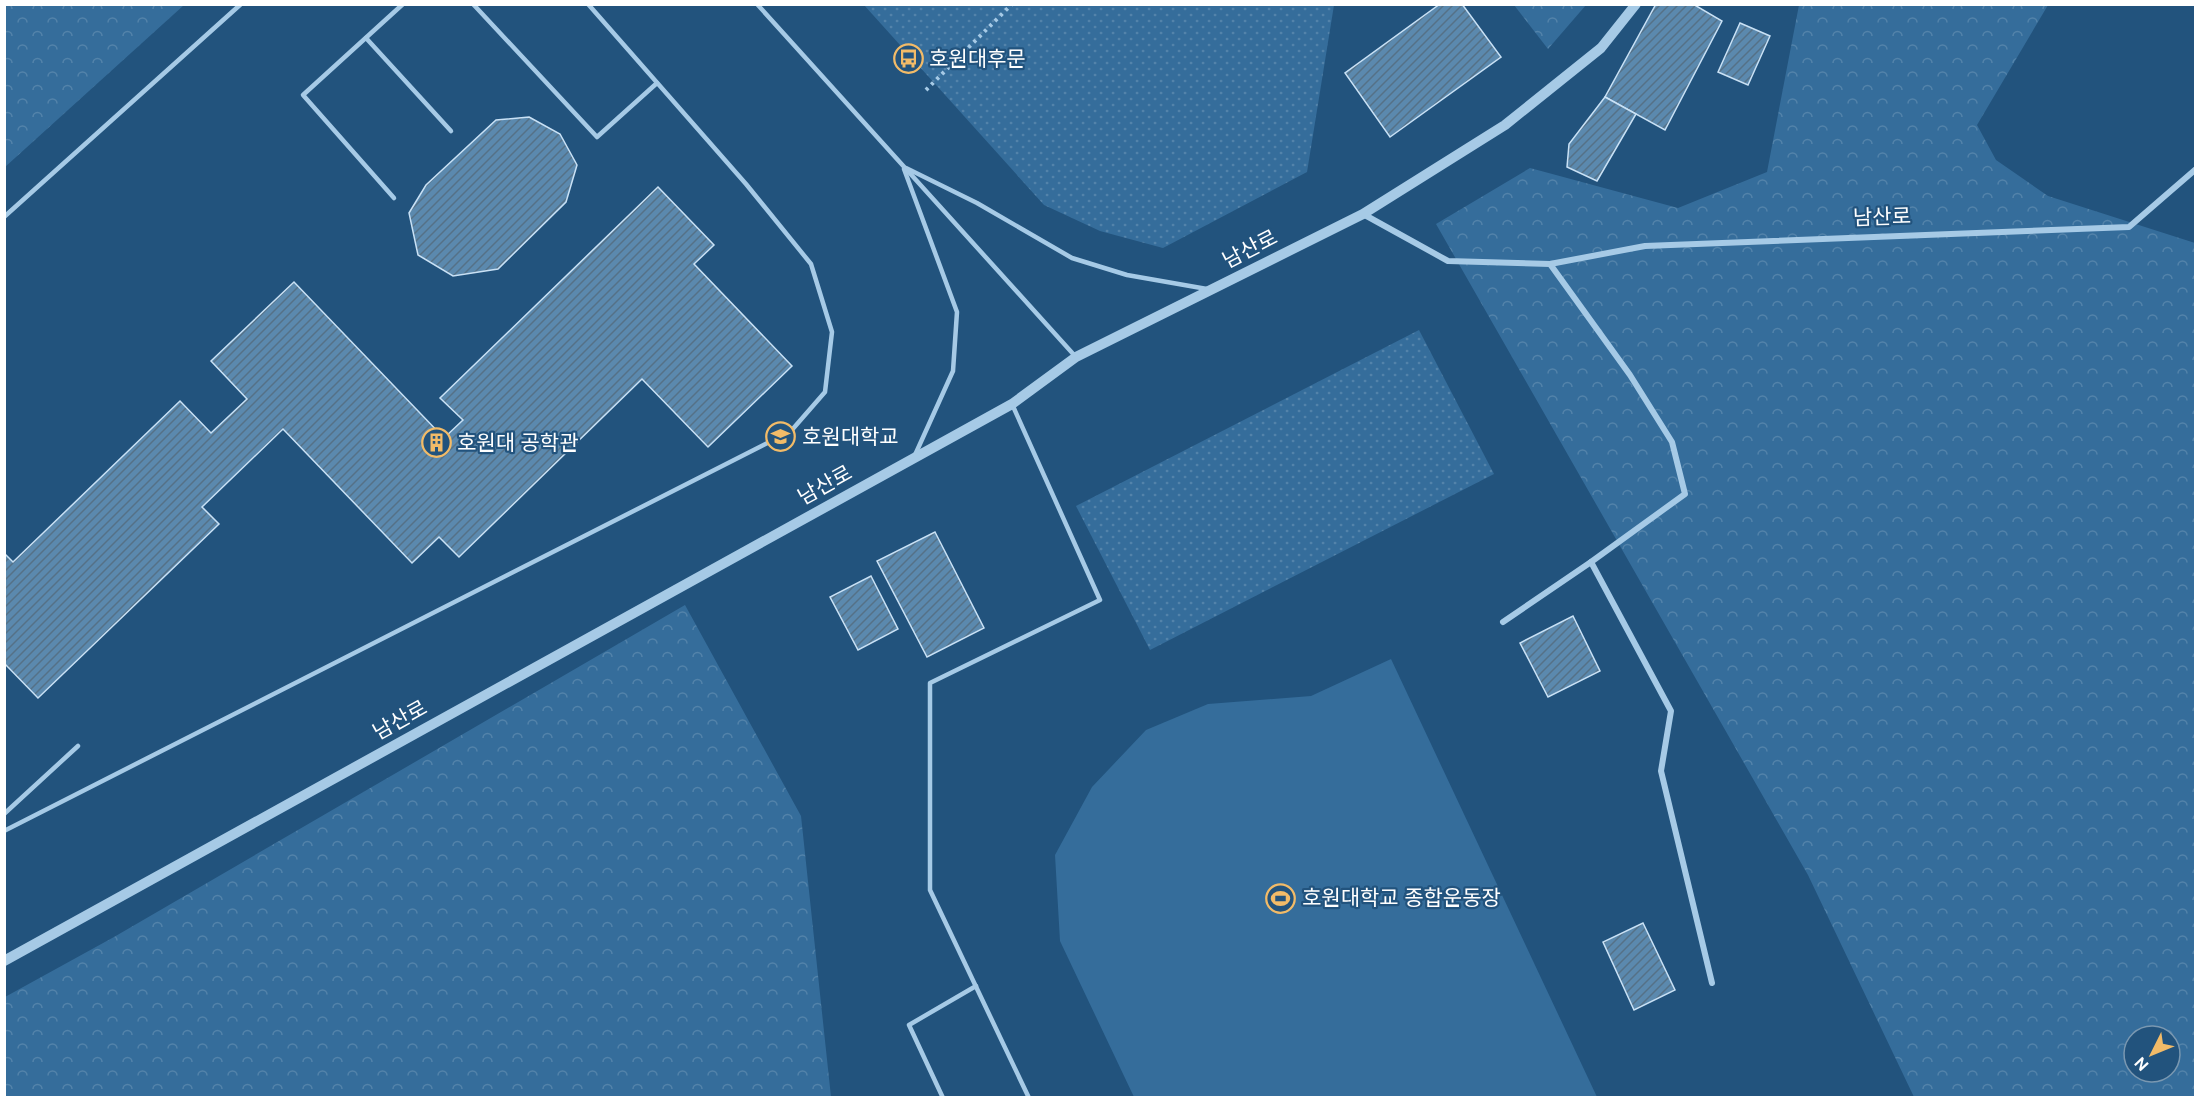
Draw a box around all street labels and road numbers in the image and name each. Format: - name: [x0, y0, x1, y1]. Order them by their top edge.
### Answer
- street label: 남산로: [1853, 202, 1911, 232]
- street label: 남산로: [1218, 223, 1282, 275]
- street label: 남산로: [793, 459, 857, 511]
- street label: 남산로: [368, 694, 432, 746]

